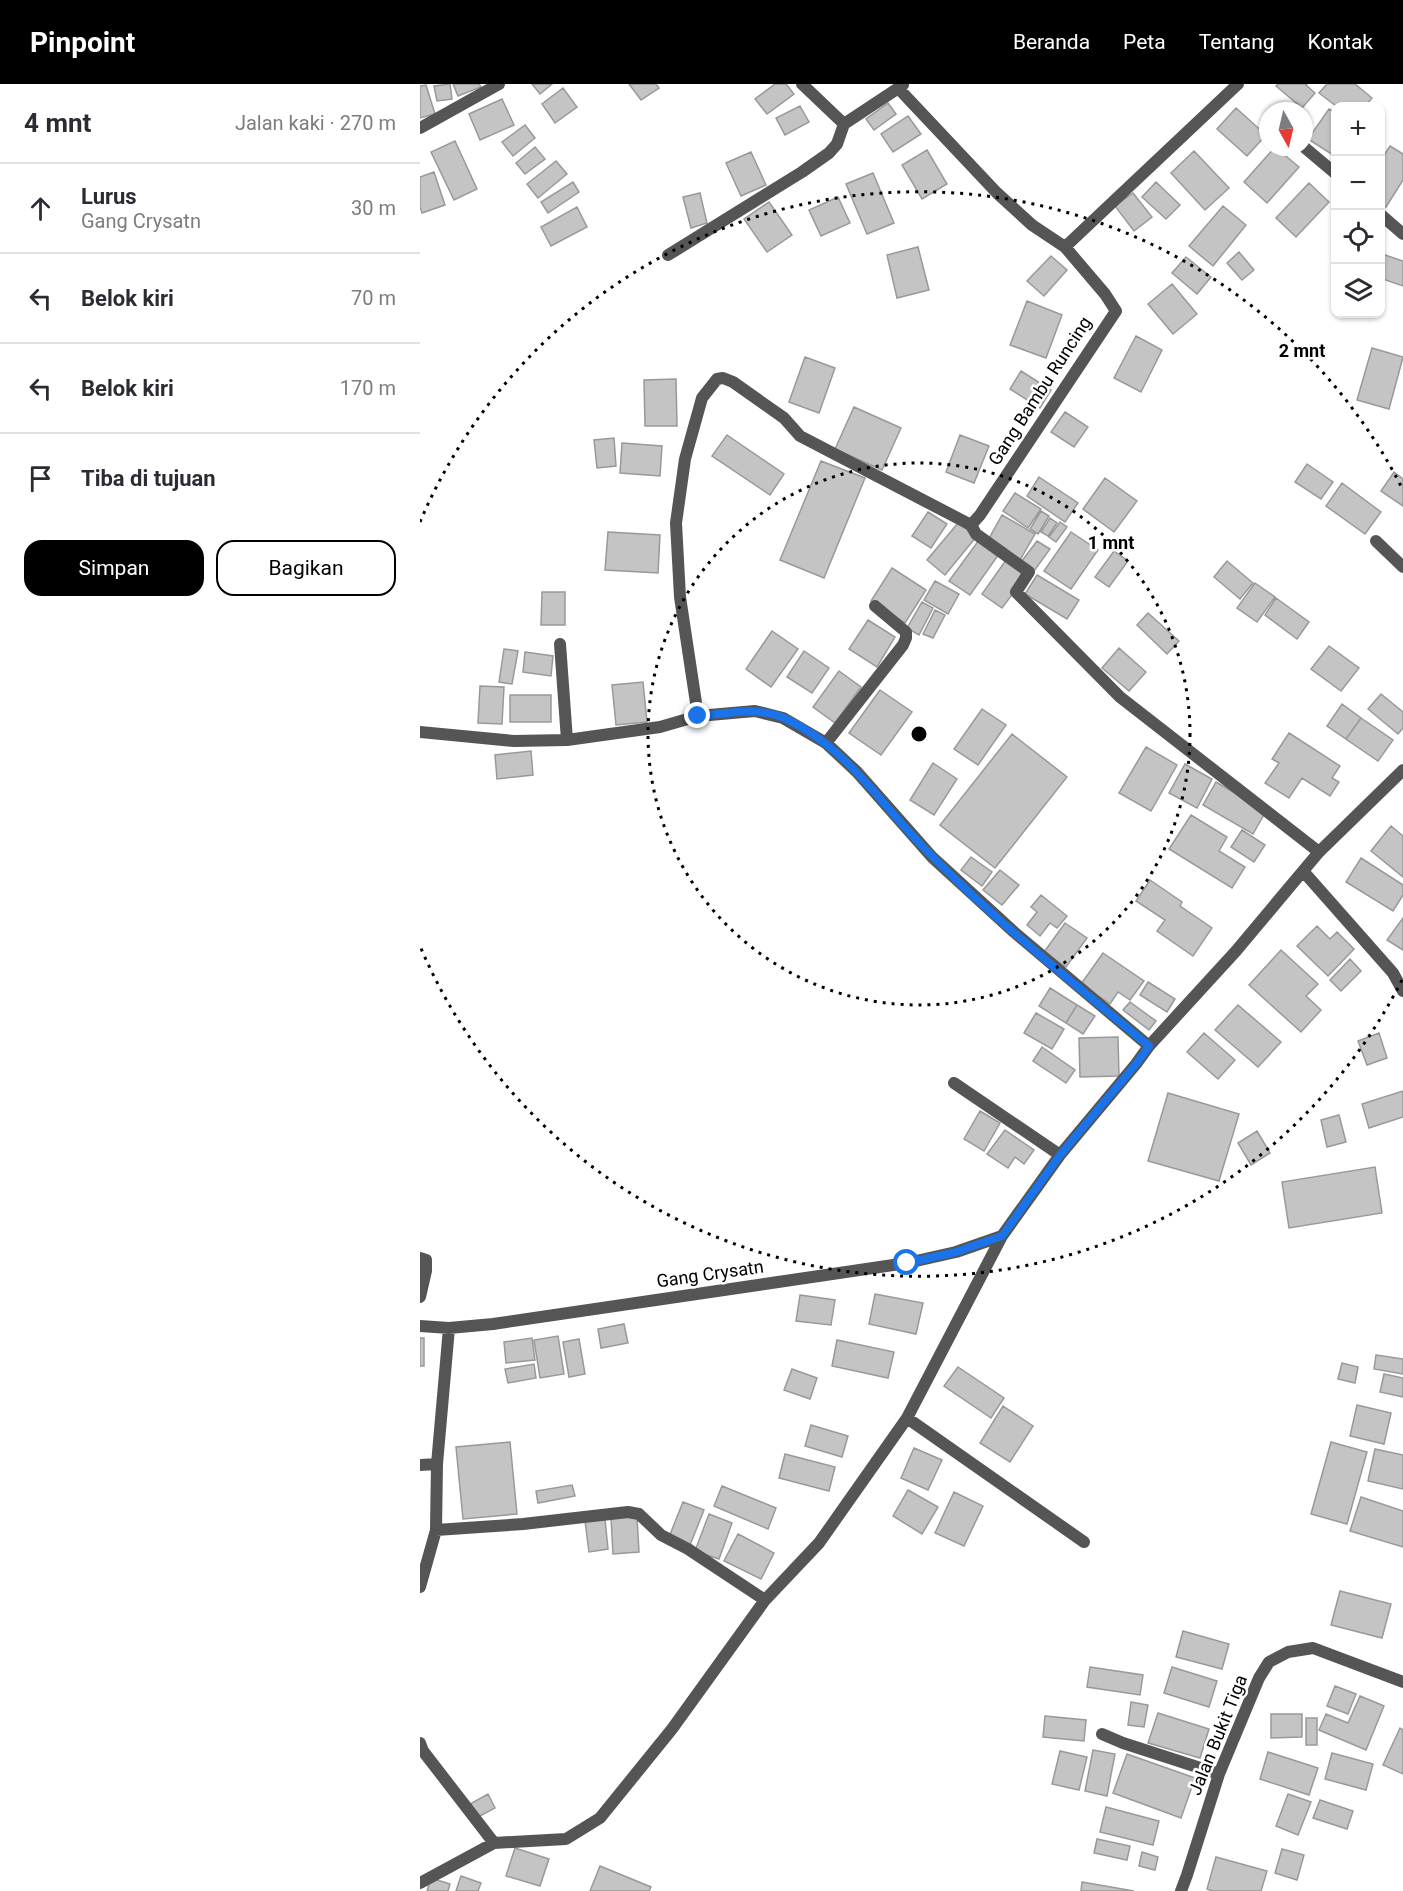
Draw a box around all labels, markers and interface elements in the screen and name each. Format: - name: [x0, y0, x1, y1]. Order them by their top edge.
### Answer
- text: Pinpoint: [30, 26, 135, 59]
- text: Beranda: [1013, 30, 1090, 54]
- text: Peta: [1123, 30, 1166, 54]
- text: Tentang: [1199, 30, 1275, 54]
- text: Kontak: [1308, 30, 1373, 54]
- north arrow: [1259, 102, 1313, 156]
- map controls: [1331, 102, 1385, 318]
- button: +: [1331, 102, 1385, 156]
- text: 4 mnt: [24, 108, 91, 138]
- text: Jalan kaki · 270 m: [235, 111, 396, 135]
- button: −: [1331, 156, 1385, 210]
- text: Lurus: [81, 184, 137, 209]
- icon: ahead: [24, 192, 57, 225]
- text: 30 m: [351, 196, 396, 220]
- text: Gang Crysatn: [81, 209, 201, 233]
- button: locate: [1331, 210, 1385, 264]
- button: layers: [1331, 264, 1385, 318]
- icon: left: [24, 282, 57, 315]
- text: Belok kiri: [81, 286, 174, 311]
- text: 70 m: [351, 286, 396, 310]
- street label: Gang Bambu Runcing: [984, 313, 1095, 469]
- text: 2 mnt: [1279, 340, 1325, 361]
- icon: left: [24, 372, 57, 405]
- text: Belok kiri: [81, 376, 174, 401]
- text: 170 m: [340, 376, 396, 400]
- icon: arrive: [24, 462, 57, 495]
- text: Tiba di tujuan: [81, 466, 216, 491]
- text: 1 mnt: [1088, 532, 1134, 553]
- button: Simpan: [24, 540, 204, 596]
- button: Bagikan: [216, 540, 396, 596]
- route end: [684, 702, 710, 728]
- centre of rings: [909, 724, 929, 744]
- route start: [893, 1249, 919, 1275]
- street label: Gang Crysatn: [655, 1256, 765, 1291]
- street label: Jalan Bukit Tiga: [1184, 1672, 1251, 1798]

